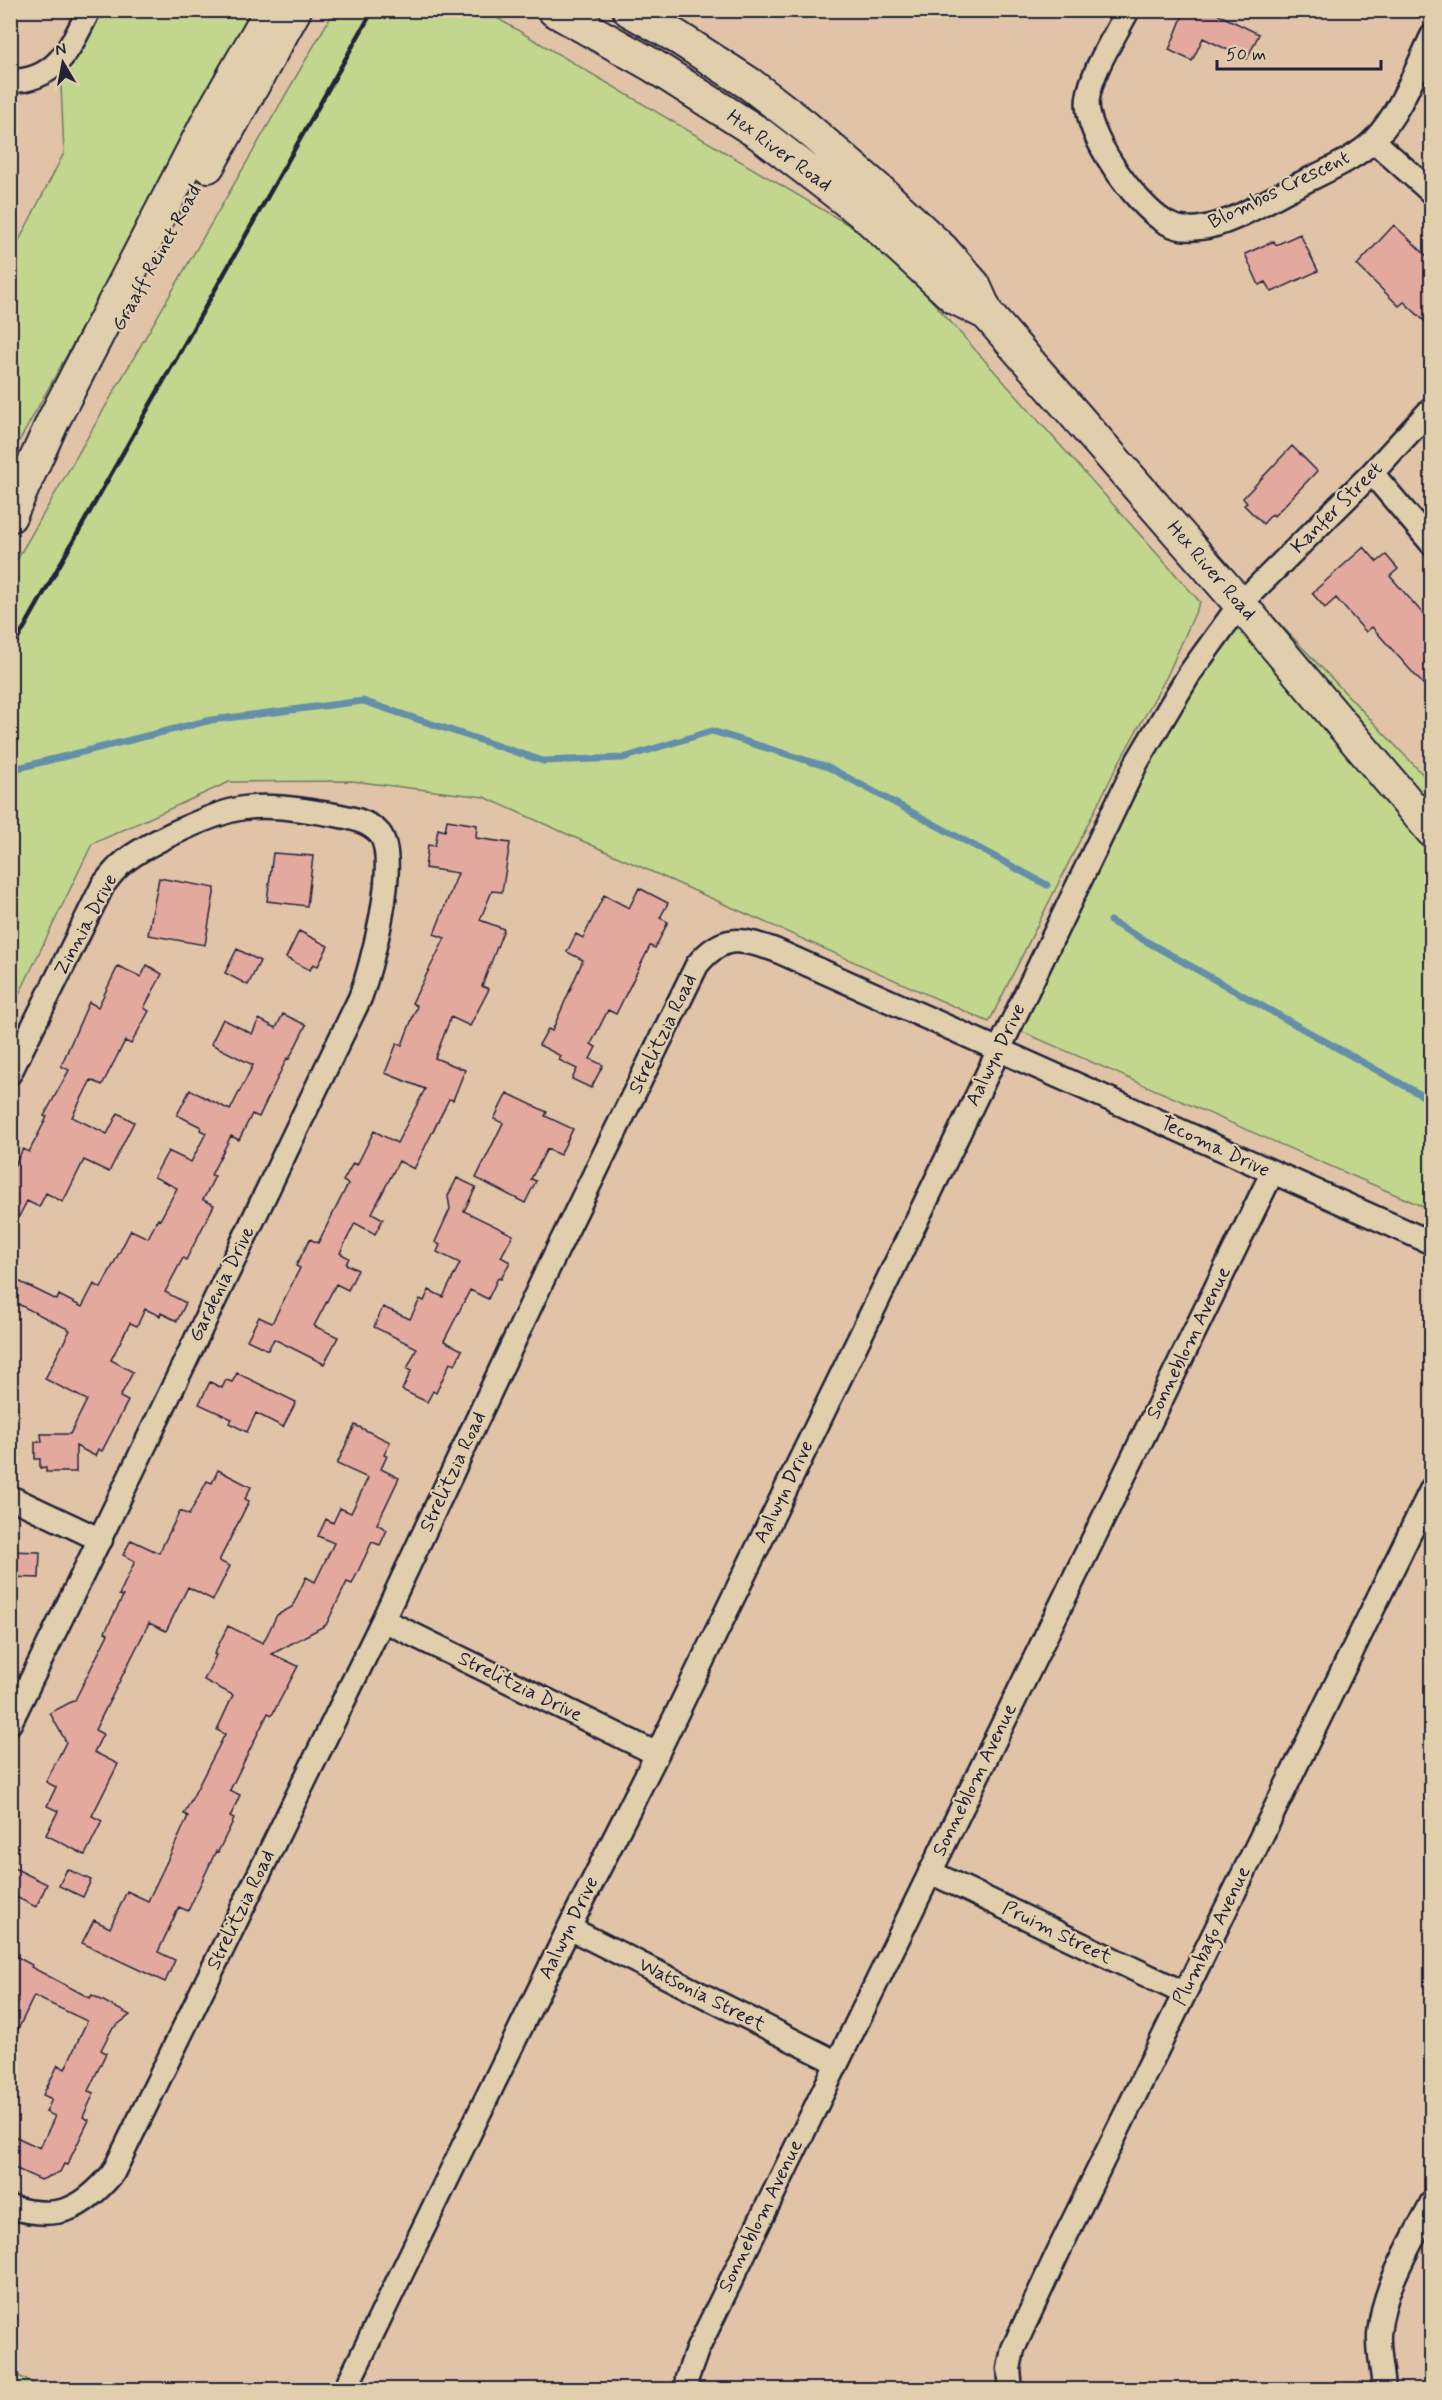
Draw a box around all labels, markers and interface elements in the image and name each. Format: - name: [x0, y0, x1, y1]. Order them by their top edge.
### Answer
- north arrow: [33, 33, 93, 93]
- scale bar: [1217, 33, 1380, 71]
- text: N: [54, 38, 68, 61]
- text: 50 m: [1226, 43, 1266, 67]
- street label: Hex River Road: [721, 104, 837, 198]
- street label: Blombos Crescent: [1204, 144, 1354, 236]
- street label: Graaff Reinet Road: [105, 180, 209, 336]
- street label: Kanfer Street: [1285, 456, 1389, 560]
- street label: Hex River Road: [1160, 515, 1262, 627]
- street label: Zinnia Drive: [48, 869, 124, 981]
- street label: Strelitzia Road: [622, 970, 704, 1098]
- street label: Aalwyn Drive: [960, 999, 1032, 1111]
- street label: Tecoma Drive: [1156, 1110, 1274, 1184]
- street label: Gardenia Drive: [182, 1222, 262, 1346]
- street label: Sonneblom Avenue: [1140, 1262, 1238, 1424]
- street label: Strelitzia Road: [413, 1407, 493, 1537]
- street label: Aalwyn Drive: [748, 1436, 820, 1548]
- street label: Strelitzia Drive: [453, 1645, 587, 1729]
- street label: Sonneblom Avenue: [926, 1699, 1024, 1861]
- street label: Strelitzia Road: [200, 1846, 282, 1974]
- street label: Plumbago Avenue: [1166, 1862, 1259, 2011]
- street label: Aalwyn Drive: [533, 1872, 605, 1984]
- street label: Pruim Street: [998, 1895, 1117, 1971]
- street label: Watsonia Street: [634, 1951, 770, 2039]
- street label: Sonneblom Avenue: [712, 2135, 810, 2297]

